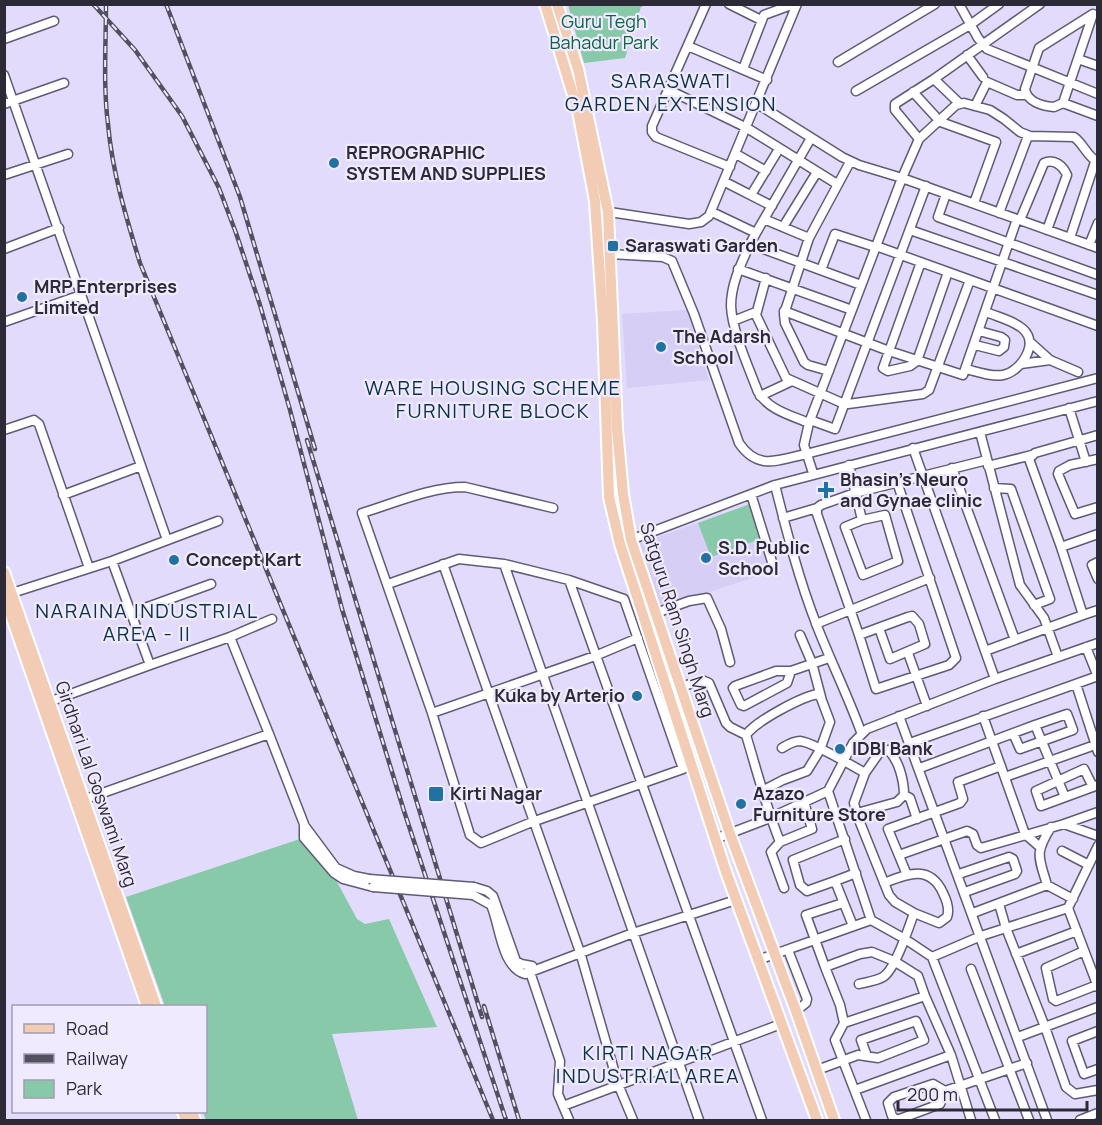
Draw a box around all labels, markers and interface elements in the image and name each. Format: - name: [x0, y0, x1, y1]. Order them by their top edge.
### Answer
- park label: Guru Tegh Bahadur Park: [549, 9, 660, 54]
- district label: SARASWATI GARDEN EXTENSION: [565, 67, 777, 117]
- place label: REPROGRAPHIC SYSTEM AND SUPPLIES: [346, 140, 546, 185]
- marker: REPROGRAPHIC SYSTEM AND SUPPLIES: [327, 156, 341, 170]
- place label: Saraswati Garden: [625, 233, 778, 257]
- marker: Saraswati Garden: [606, 239, 620, 253]
- place label: MRP Enterprises Limited: [34, 274, 177, 319]
- marker: MRP Enterprises Limited: [15, 290, 29, 304]
- place label: The Adarsh School: [673, 324, 771, 369]
- marker: The Adarsh School: [654, 340, 668, 354]
- district label: WARE HOUSING SCHEME FURNITURE BLOCK: [365, 374, 621, 424]
- place label: Bhasin's Neuro and Gynae clinic: [840, 467, 982, 512]
- marker: Bhasin's Neuro and Gynae clinic: [817, 481, 835, 499]
- street label: Satguru Ram Singh Marg: [635, 519, 721, 720]
- place label: S.D. Public School: [718, 535, 810, 580]
- place label: Concept Kart: [186, 547, 302, 571]
- marker: S.D. Public School: [699, 551, 713, 565]
- marker: Concept Kart: [167, 553, 181, 567]
- district label: NARAINA INDUSTRIAL AREA - II: [35, 597, 259, 647]
- street label: Girdhari Lal Goswami Marg: [50, 677, 144, 890]
- place label: Kuka by Arterio: [494, 683, 625, 707]
- marker: Kuka by Arterio: [630, 689, 644, 703]
- place label: IDBI Bank: [852, 736, 934, 760]
- marker: IDBI Bank: [833, 742, 847, 756]
- place label: Kirti Nagar: [450, 781, 542, 805]
- place label: Azazo Furniture Store: [753, 781, 886, 826]
- marker: Kirti Nagar: [427, 785, 445, 803]
- marker: Azazo Furniture Store: [734, 797, 748, 811]
- legend: [12, 1005, 207, 1113]
- text: Road: [66, 1016, 109, 1040]
- district label: KIRTI NAGAR INDUSTRIAL AREA: [556, 1039, 740, 1089]
- text: Railway: [66, 1046, 128, 1070]
- scale bar: [898, 1074, 1087, 1112]
- text: Park: [66, 1076, 103, 1100]
- text: 200 m: [907, 1082, 958, 1106]

